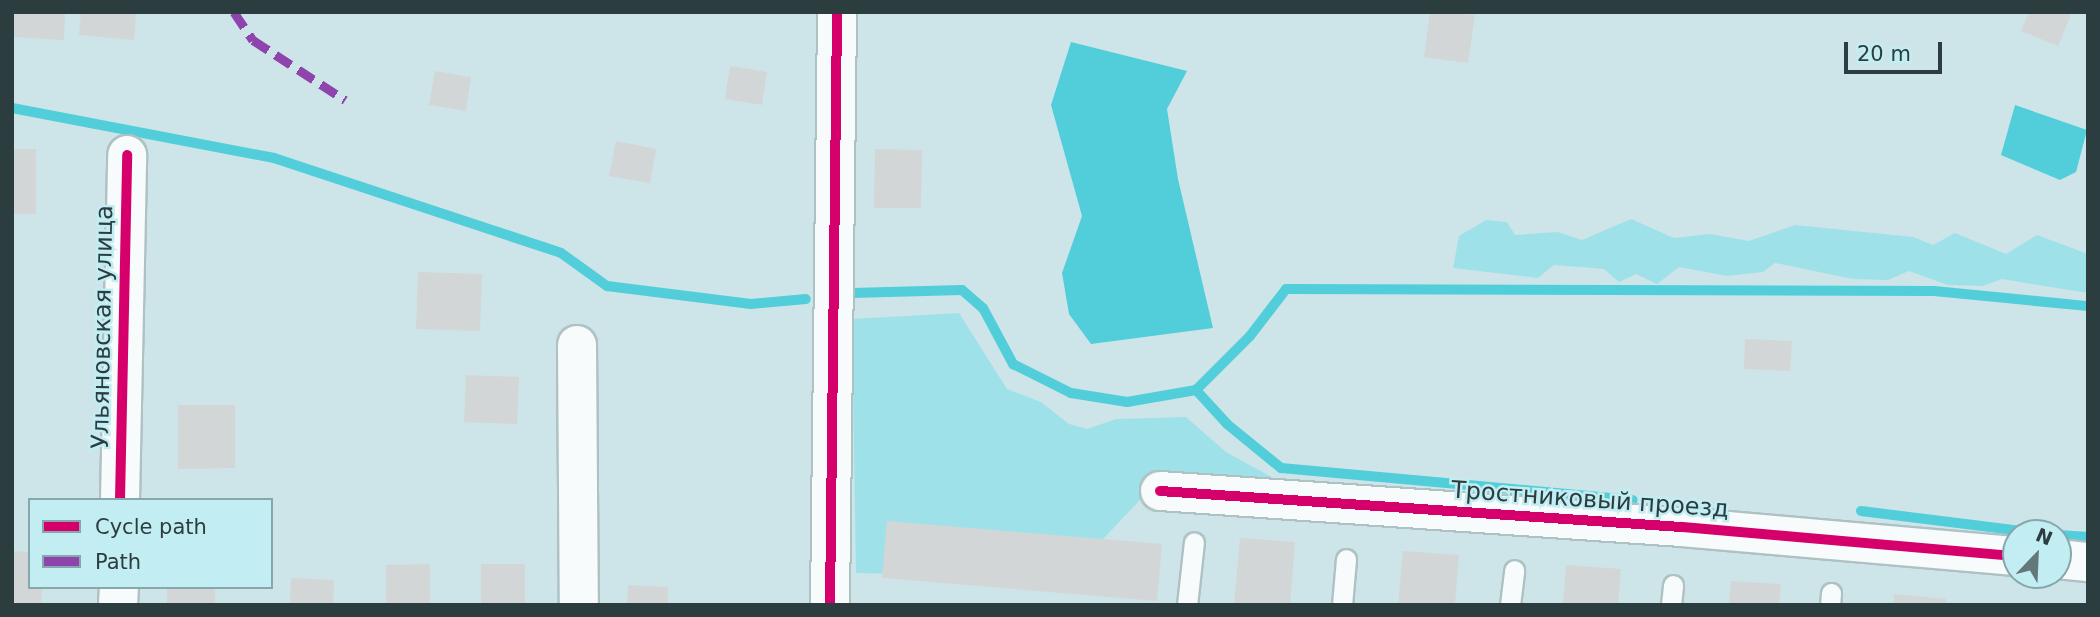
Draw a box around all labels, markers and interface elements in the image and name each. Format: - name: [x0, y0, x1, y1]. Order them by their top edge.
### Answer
- scale bar: [1848, 28, 1946, 72]
- text: 20 m: [1857, 42, 1911, 66]
- street label: Ульяновская улица: [86, 205, 120, 449]
- street label: Тростниковый проезд: [1450, 476, 1730, 524]
- legend: [28, 498, 273, 589]
- text: Cycle path: [95, 515, 207, 539]
- north arrow: [2002, 519, 2072, 589]
- text: N: [2033, 523, 2056, 550]
- text: Path: [95, 550, 141, 574]

